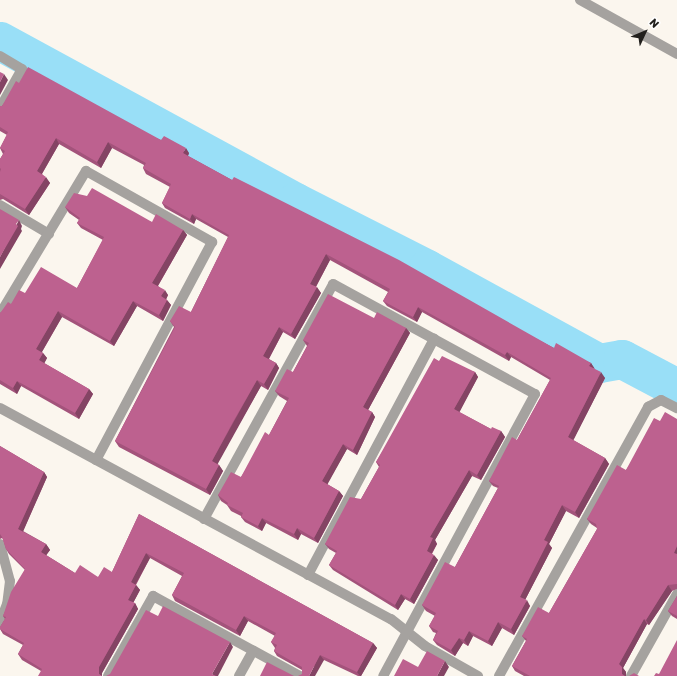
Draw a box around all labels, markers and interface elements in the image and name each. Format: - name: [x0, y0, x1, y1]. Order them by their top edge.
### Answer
- north arrow: [625, 12, 665, 52]
- text: N: [647, 16, 661, 31]

